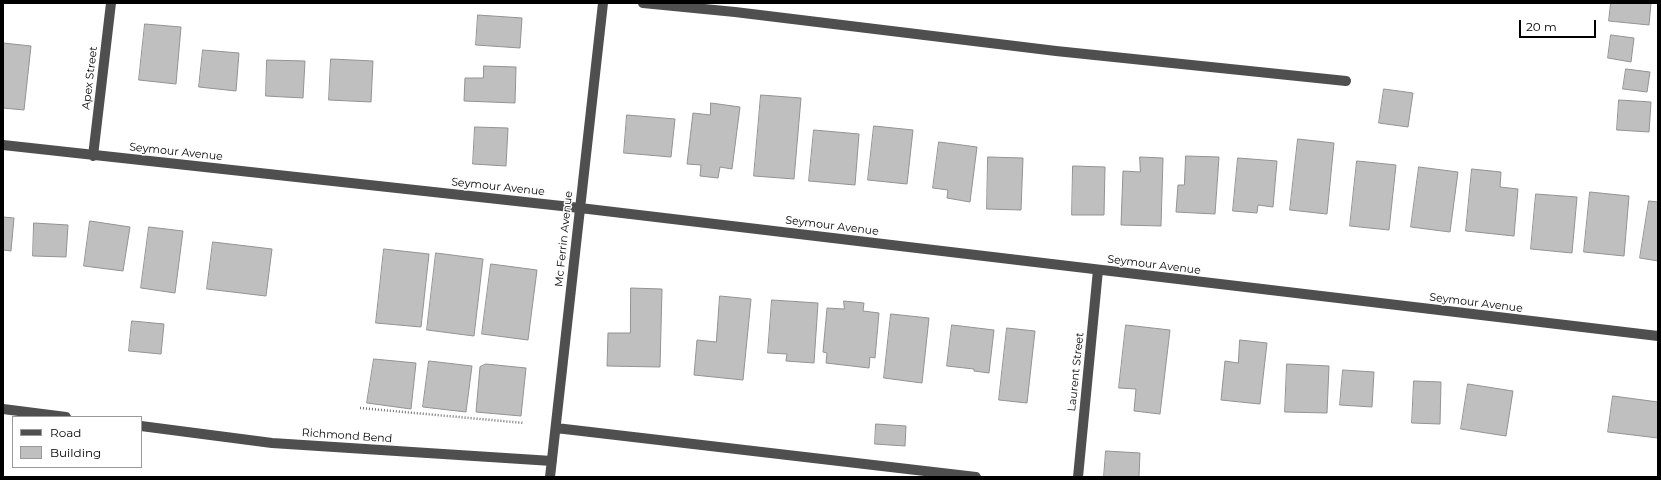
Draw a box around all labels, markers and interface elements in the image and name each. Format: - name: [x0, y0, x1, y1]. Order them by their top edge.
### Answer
- scale bar: [1521, 12, 1598, 38]
- text: 20 m: [1526, 19, 1557, 34]
- street label: Apex Street: [80, 46, 100, 110]
- street label: Seymour Avenue: [129, 141, 223, 163]
- street label: Seymour Avenue: [451, 176, 545, 198]
- street label: Mc Ferrin Avenue: [552, 190, 576, 288]
- street label: Seymour Avenue: [785, 214, 879, 238]
- street label: Seymour Avenue: [1107, 253, 1201, 277]
- street label: Seymour Avenue: [1429, 291, 1523, 315]
- street label: Laurent Street: [1065, 332, 1087, 412]
- legend: [12, 416, 142, 468]
- text: Road: [50, 425, 81, 440]
- street label: Richmond Bend: [301, 426, 393, 446]
- text: Building: [50, 445, 101, 460]

